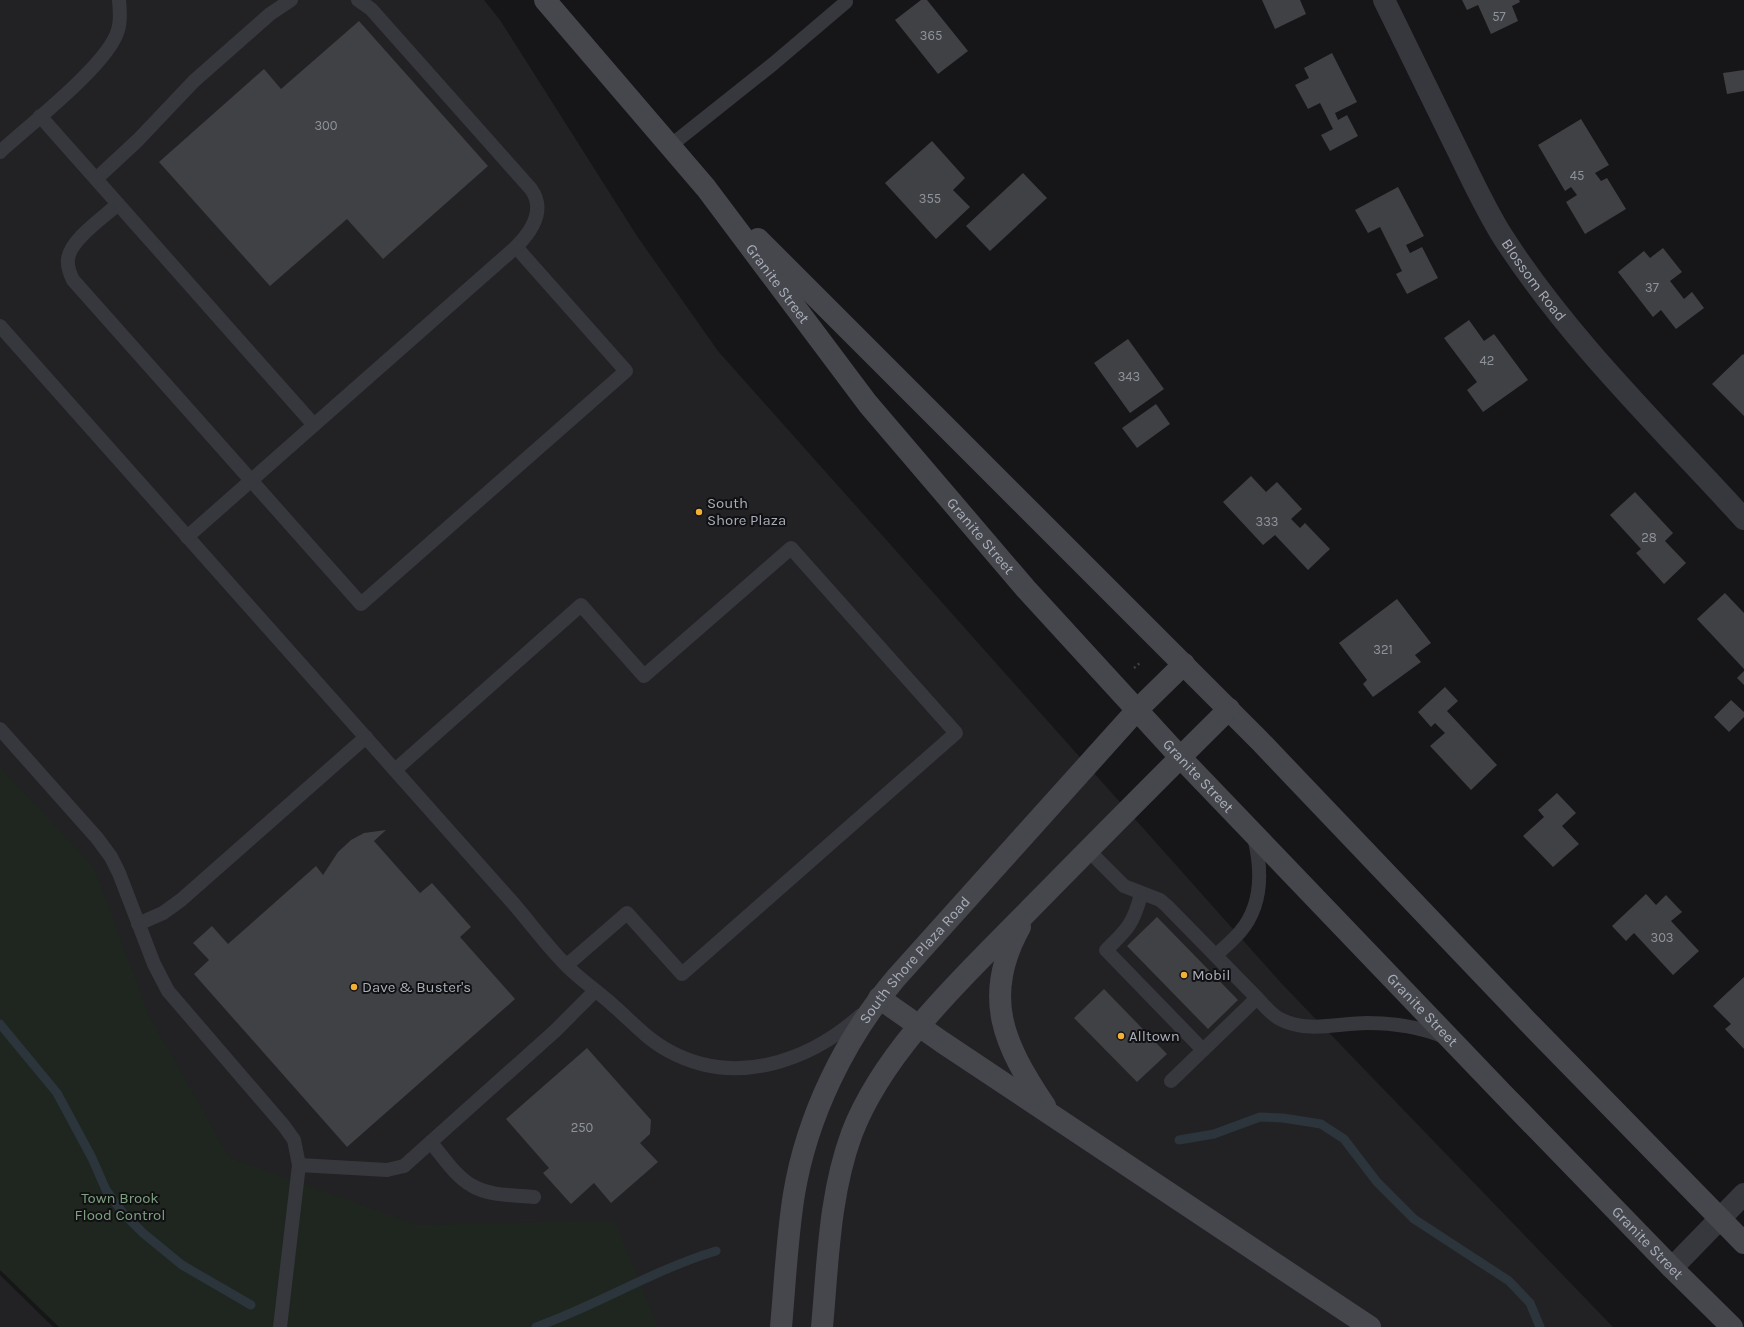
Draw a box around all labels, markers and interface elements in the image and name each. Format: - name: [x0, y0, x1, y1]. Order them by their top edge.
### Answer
- house number: 57: [1492, 9, 1506, 24]
- house number: 365: [920, 28, 942, 43]
- house number: 300: [314, 118, 338, 133]
- house number: 45: [1570, 168, 1584, 183]
- house number: 355: [919, 191, 941, 206]
- street label: Blossom Road: [1498, 235, 1570, 325]
- street label: Granite Street: [742, 240, 814, 327]
- house number: 37: [1645, 280, 1659, 295]
- house number: 42: [1480, 353, 1494, 368]
- house number: 343: [1118, 369, 1140, 384]
- place label: South Shore Plaza: [707, 494, 786, 529]
- street label: Granite Street: [943, 494, 1019, 578]
- marker: South Shore Plaza: [694, 507, 704, 517]
- house number: 333: [1255, 514, 1279, 529]
- house number: 28: [1641, 530, 1657, 545]
- house number: 321: [1373, 642, 1393, 657]
- street label: Granite Street: [1159, 735, 1238, 817]
- street label: South Shore Plaza Road: [855, 893, 974, 1027]
- house number: 303: [1650, 930, 1674, 945]
- place label: Mobil: [1192, 966, 1230, 984]
- street label: Granite Street: [1383, 969, 1462, 1051]
- marker: Mobil: [1179, 970, 1189, 980]
- place label: Dave & Buster's: [362, 978, 471, 996]
- marker: Dave & Buster's: [349, 982, 359, 992]
- place label: Alltown: [1129, 1027, 1180, 1045]
- marker: Alltown: [1116, 1031, 1126, 1041]
- house number: 250: [571, 1120, 594, 1135]
- park label: Town Brook Flood Control: [75, 1189, 165, 1224]
- street label: Granite Street: [1608, 1202, 1687, 1283]

